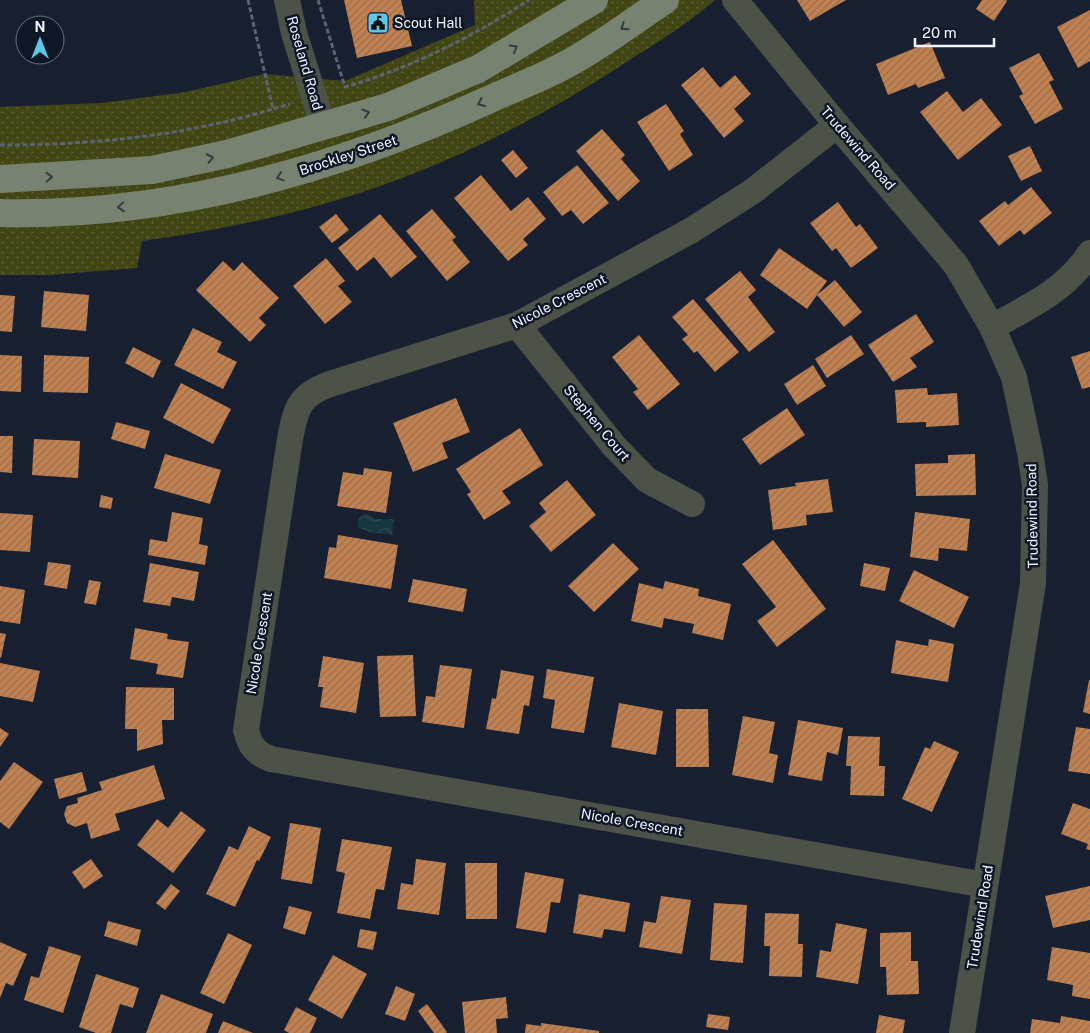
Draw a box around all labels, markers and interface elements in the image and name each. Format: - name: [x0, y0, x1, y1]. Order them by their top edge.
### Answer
- public building icon: Scout Hall: [366, 11, 390, 35]
- street label: Roseland Road: [284, 14, 326, 112]
- north arrow: [15, 15, 65, 65]
- place label: Scout Hall: [394, 15, 463, 31]
- scale bar: [915, 15, 994, 47]
- text: N: [35, 19, 45, 35]
- one-way arrow: [621, 21, 630, 30]
- text: 20 m: [922, 24, 957, 41]
- one-way arrow: [509, 44, 518, 54]
- one-way arrow: [477, 97, 486, 108]
- street label: Trudewind Road: [817, 103, 899, 193]
- one-way arrow: [361, 108, 370, 119]
- street label: Brockley Street: [297, 132, 399, 178]
- one-way arrow: [205, 153, 214, 163]
- one-way arrow: [276, 171, 284, 181]
- one-way arrow: [45, 172, 53, 183]
- one-way arrow: [116, 201, 124, 212]
- street label: Nicole Crescent: [509, 270, 609, 332]
- street label: Stephen Court: [560, 382, 634, 464]
- street label: Trudewind Road: [1023, 463, 1041, 569]
- street label: Nicole Crescent: [243, 591, 275, 695]
- street label: Nicole Crescent: [580, 805, 684, 839]
- street label: Trudewind Road: [964, 864, 996, 970]

